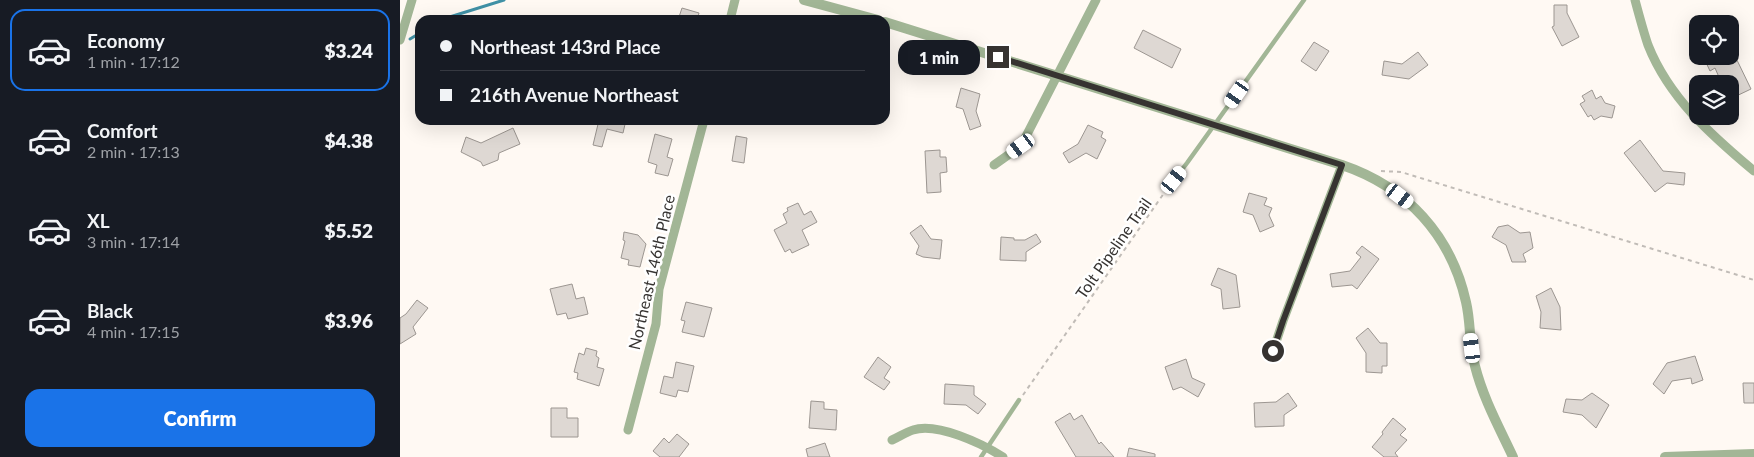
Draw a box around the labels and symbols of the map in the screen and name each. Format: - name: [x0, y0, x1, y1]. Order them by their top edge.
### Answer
- callout: 1 min: [898, 40, 980, 74]
- route end: [987, 46, 1009, 68]
- car: [1222, 77, 1251, 111]
- car: [1004, 131, 1037, 161]
- car: [1158, 164, 1189, 196]
- car: [1383, 181, 1416, 211]
- street label: Northeast 146th Place: [624, 193, 678, 351]
- street label: Tolt Pipeline Trail: [1071, 194, 1155, 302]
- car: [1462, 332, 1481, 364]
- route start: [1262, 340, 1284, 362]

